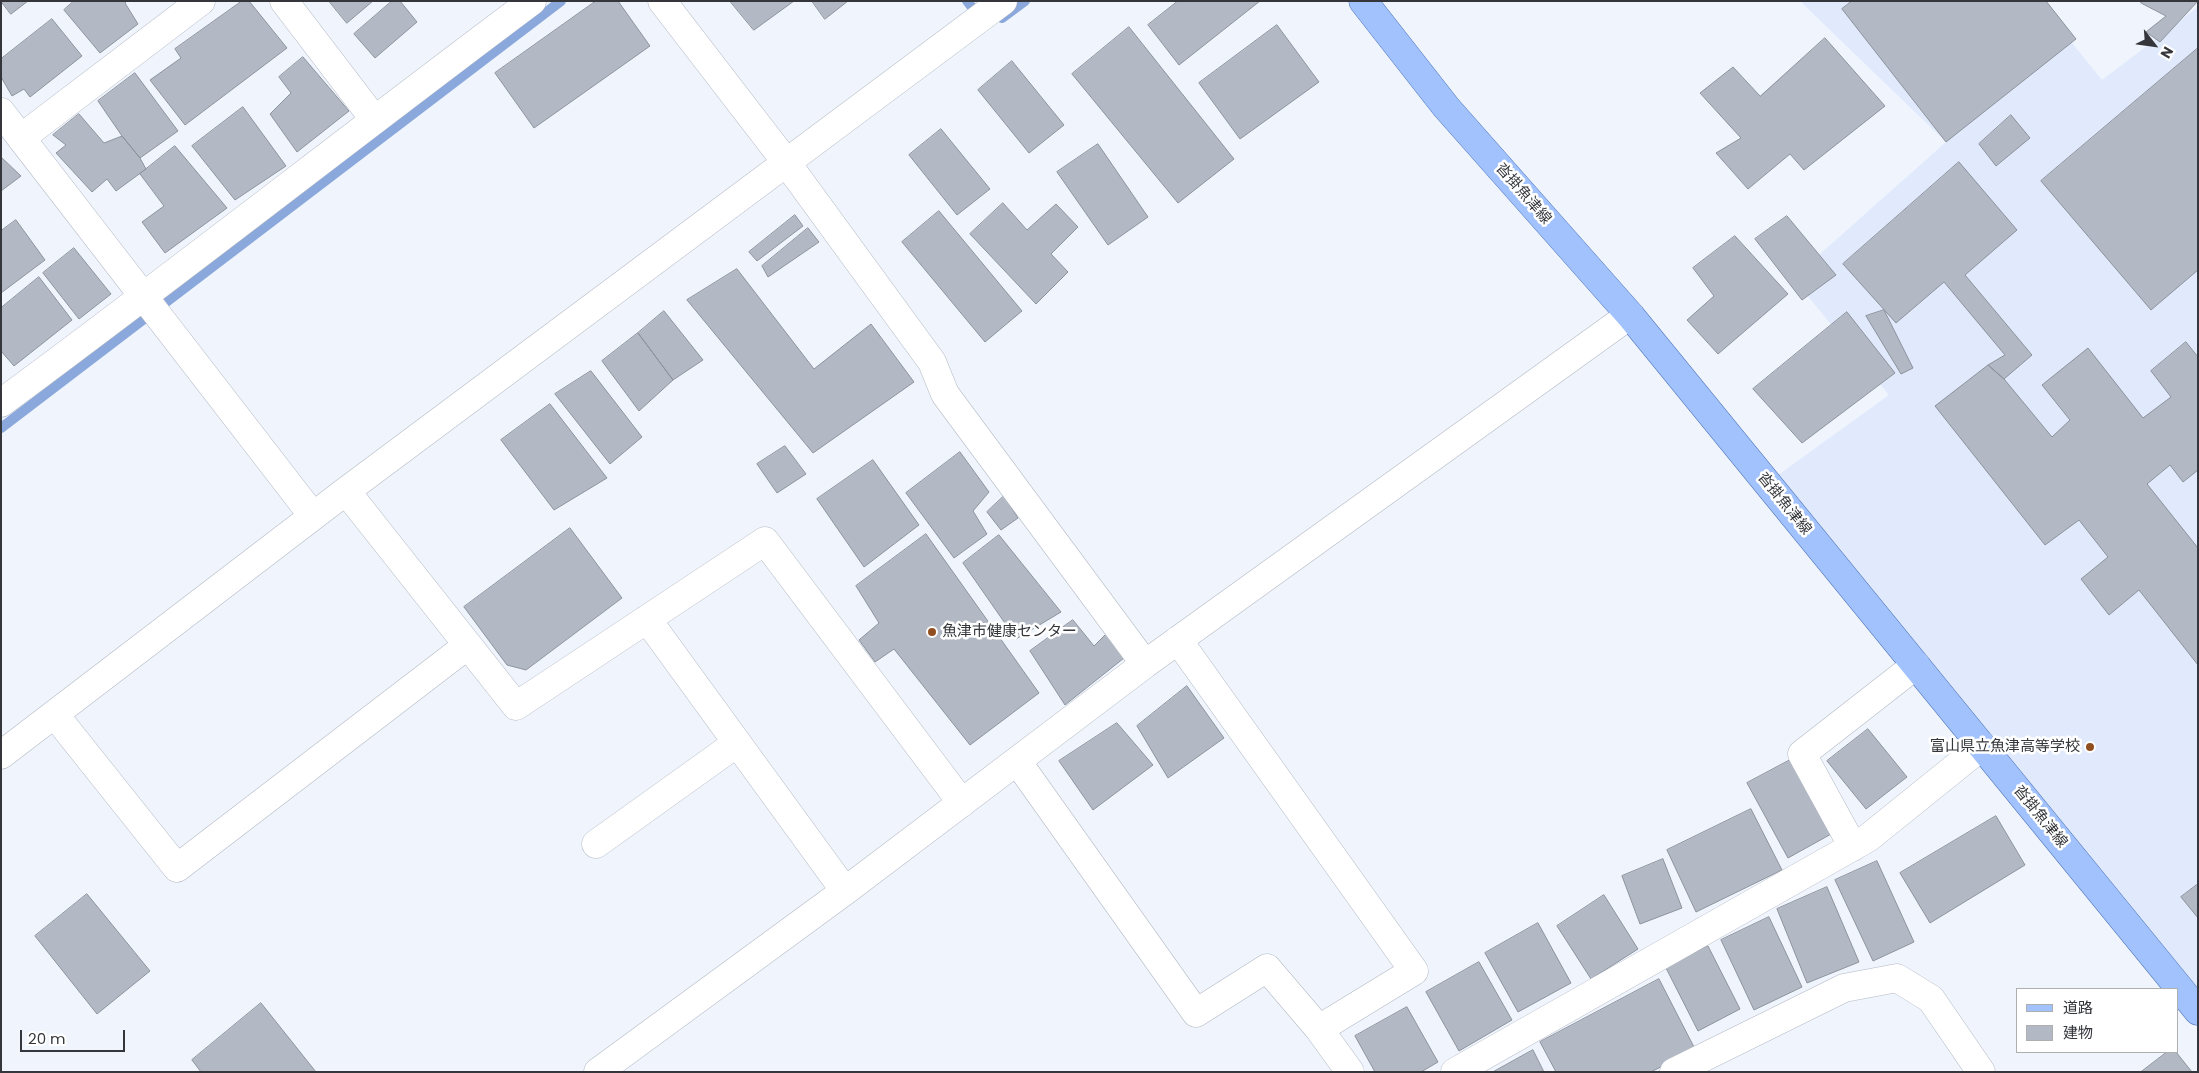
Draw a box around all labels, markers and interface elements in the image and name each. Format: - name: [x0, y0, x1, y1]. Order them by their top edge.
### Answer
- north arrow: [2129, 20, 2179, 70]
- text: N: [2156, 43, 2178, 62]
- street label: 沓掛魚津線: [1492, 160, 1554, 228]
- street label: 沓掛魚津線: [1753, 469, 1815, 539]
- place label: 魚津市健康センター: [942, 623, 1077, 641]
- marker: 魚津市健康センター: [926, 626, 938, 638]
- place label: 富山県立魚津高等学校: [1930, 738, 2080, 756]
- marker: 富山県立魚津高等学校: [2084, 741, 2096, 753]
- street label: 沓掛魚津線: [2009, 782, 2071, 852]
- legend: [2016, 988, 2179, 1053]
- text: 道路: [2063, 997, 2093, 1018]
- scale bar: [22, 1020, 128, 1052]
- text: 建物: [2063, 1022, 2093, 1043]
- text: 20 m: [28, 1028, 66, 1049]

